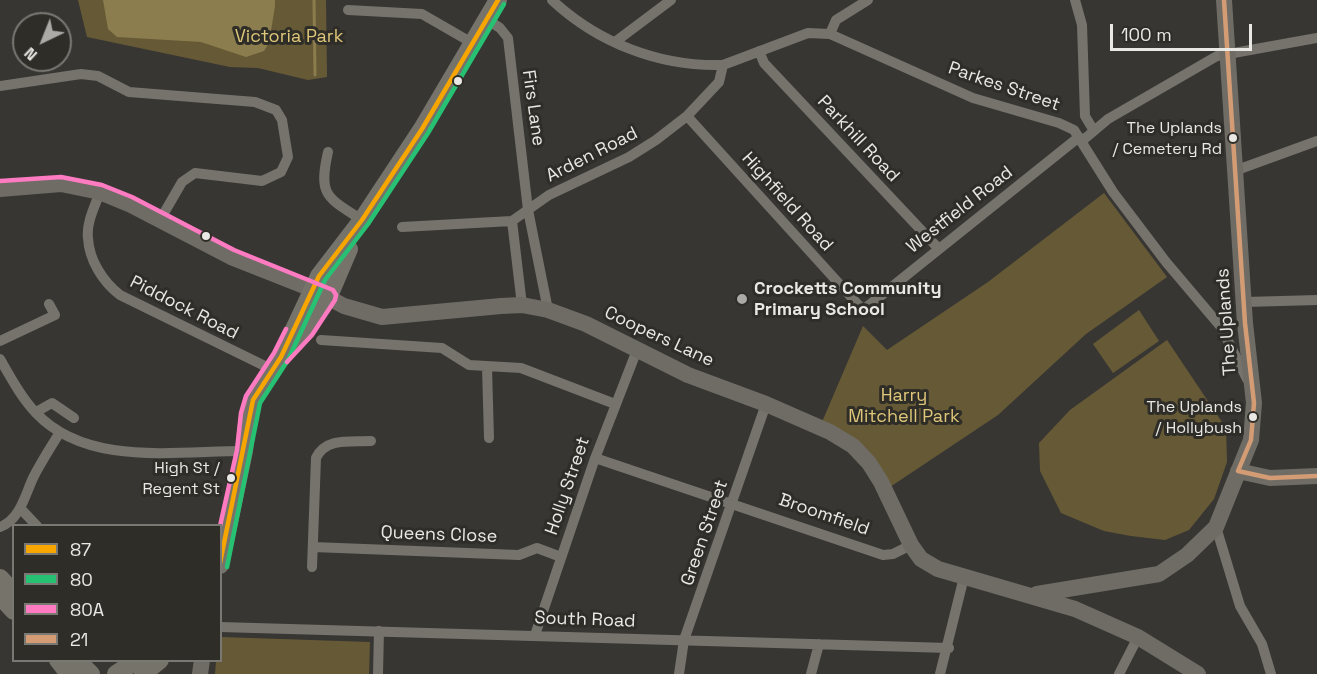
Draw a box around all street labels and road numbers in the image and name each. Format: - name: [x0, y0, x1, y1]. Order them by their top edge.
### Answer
- street label: Parkes Street: [945, 58, 1063, 116]
- street label: Firs Lane: [517, 69, 549, 147]
- street label: Parkhill Road: [812, 91, 904, 187]
- street label: Arden Road: [543, 123, 641, 187]
- street label: Highfield Road: [737, 148, 837, 256]
- street label: Westfield Road: [903, 162, 1017, 258]
- street label: The Uplands: [1212, 268, 1242, 376]
- street label: Piddock Road: [126, 271, 242, 345]
- street label: Coopers Lane: [601, 302, 717, 372]
- street label: Holly Street: [541, 434, 595, 538]
- street label: Green Street: [677, 477, 733, 589]
- street label: Broomfield: [776, 489, 872, 541]
- street label: Queens Close: [380, 522, 498, 548]
- street label: South Road: [534, 607, 636, 633]

